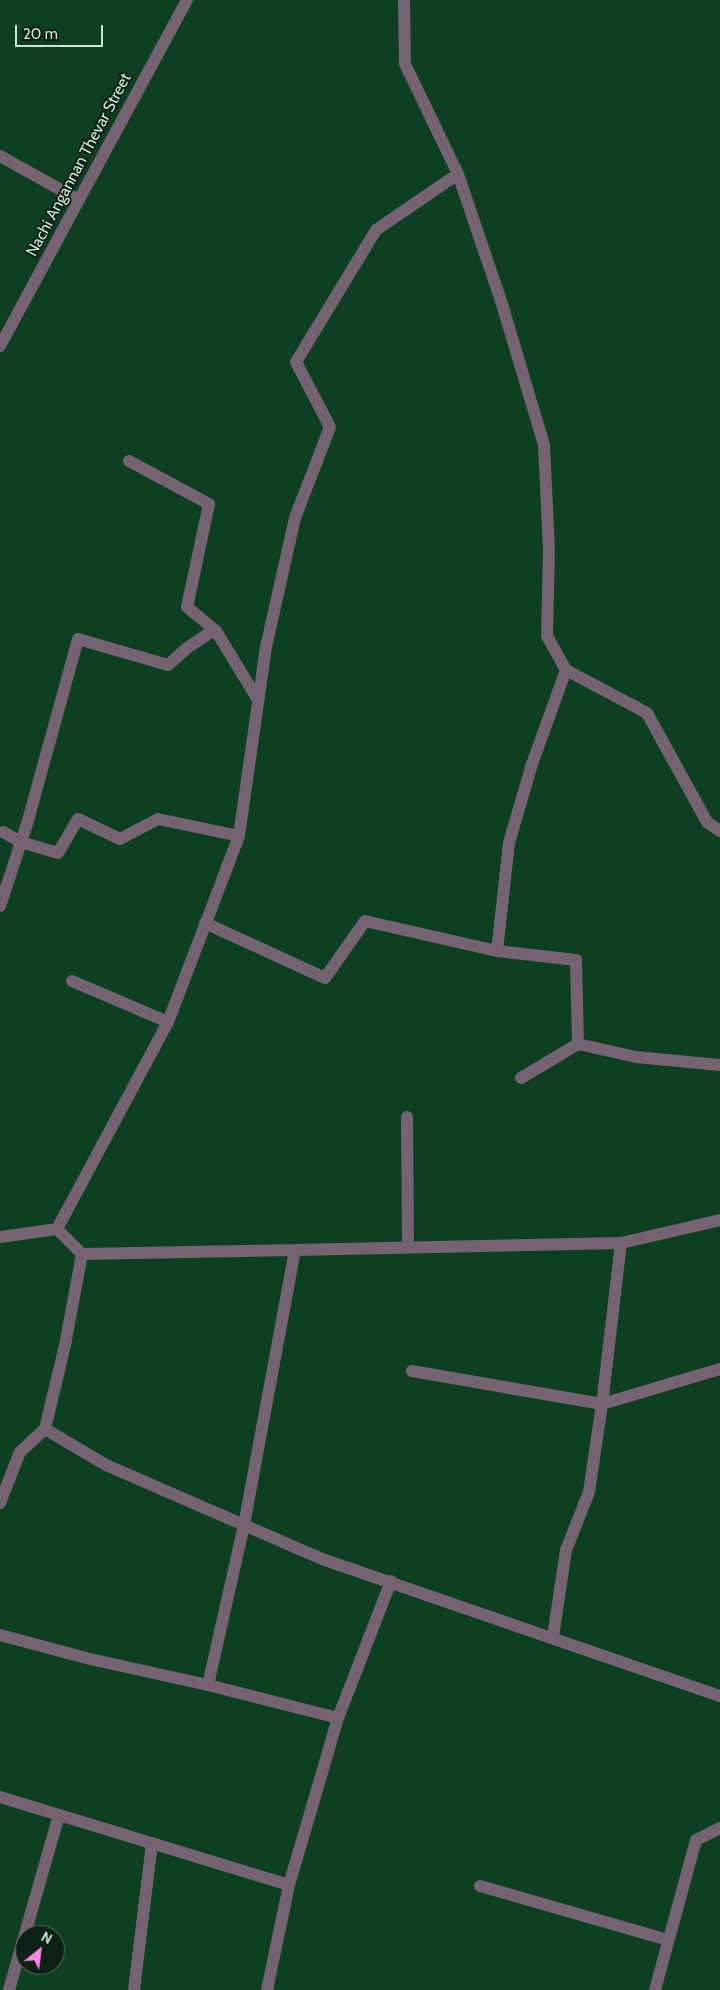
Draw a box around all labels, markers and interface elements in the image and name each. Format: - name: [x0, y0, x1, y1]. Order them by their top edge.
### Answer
- scale bar: [18, 15, 105, 47]
- text: 20 m: [23, 25, 58, 43]
- street label: Nachi Angannan Thevar Street: [22, 70, 136, 260]
- north arrow: [15, 1925, 65, 1975]
- text: N: [38, 1927, 55, 1948]

